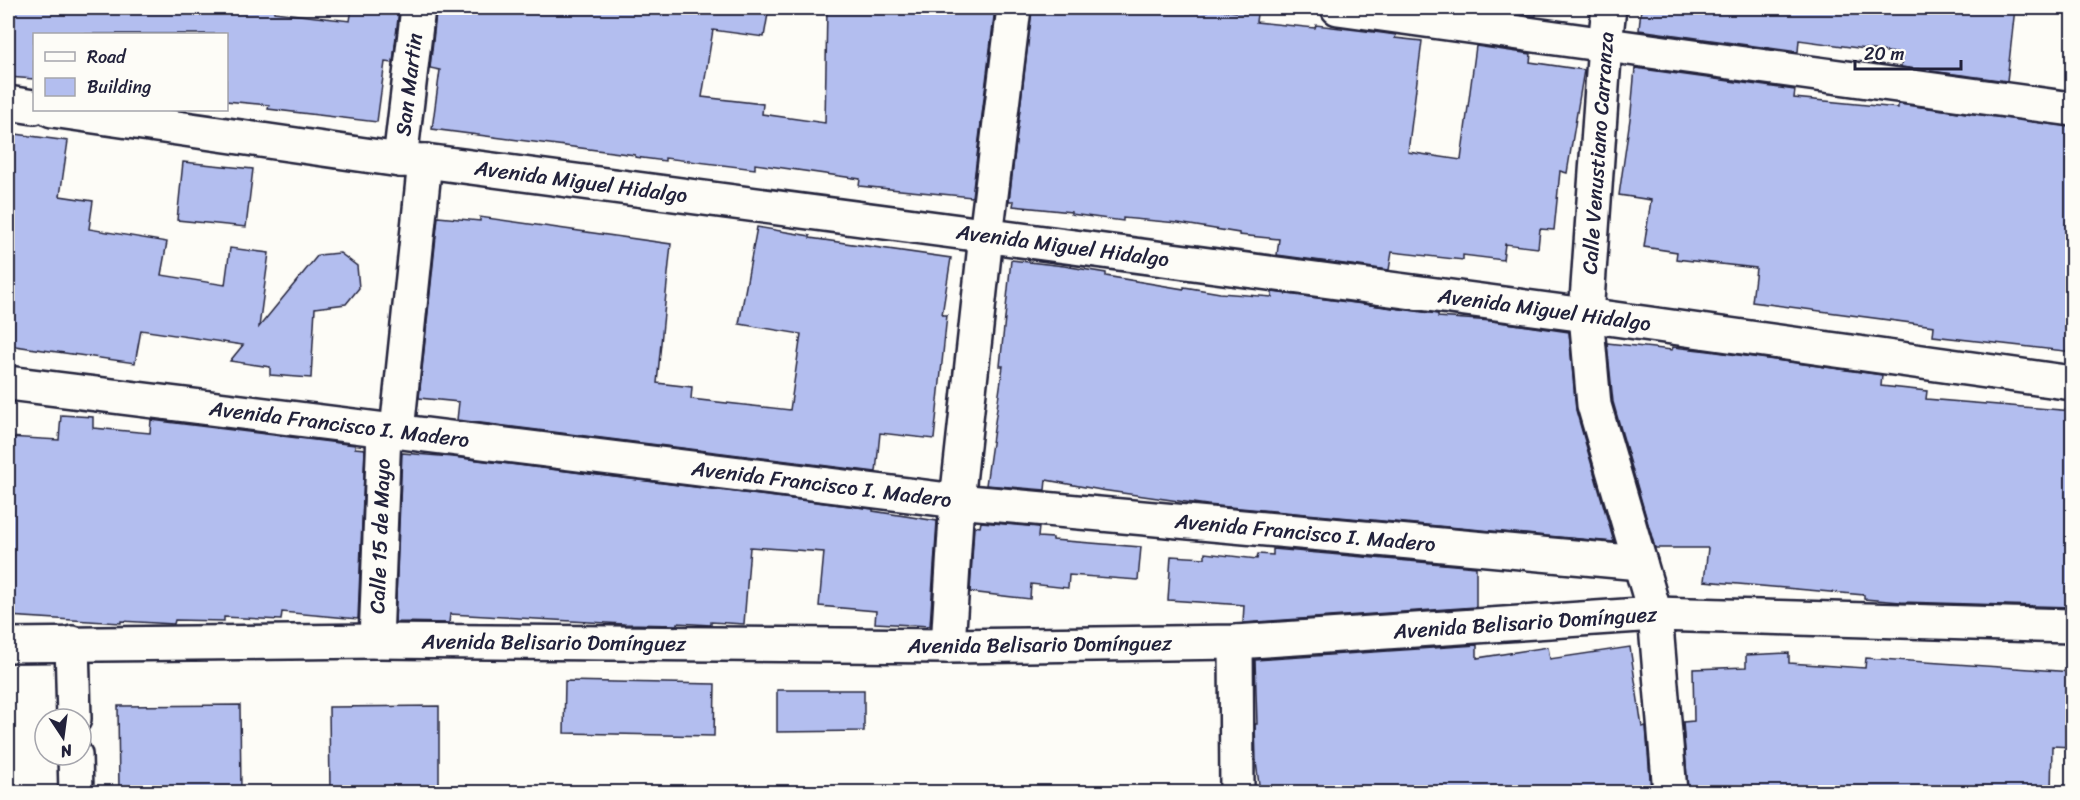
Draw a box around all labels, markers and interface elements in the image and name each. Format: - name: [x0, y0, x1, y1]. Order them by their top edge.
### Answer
- street label: Calle Venustiano Carranza: [1571, 30, 1625, 276]
- street label: San Martin: [384, 31, 434, 138]
- legend: [33, 33, 228, 111]
- scale bar: [1855, 33, 1962, 71]
- text: 20 m: [1864, 38, 1904, 70]
- text: Road: [87, 41, 127, 73]
- text: Building: [87, 71, 151, 103]
- street label: Avenida Miguel Hidalgo: [471, 149, 690, 215]
- street label: Avenida Miguel Hidalgo: [953, 213, 1172, 279]
- street label: Avenida Miguel Hidalgo: [1435, 276, 1653, 343]
- street label: Avenida Francisco I. Madero: [206, 389, 472, 459]
- street label: Avenida Francisco I. Madero: [689, 449, 954, 519]
- street label: Calle 15 de Mayo: [358, 457, 402, 614]
- street label: Avenida Francisco I. Madero: [1172, 502, 1437, 563]
- street label: Avenida Belisario Domínguez: [1391, 595, 1659, 650]
- street label: Avenida Belisario Domínguez: [421, 622, 687, 663]
- street label: Avenida Belisario Domínguez: [907, 624, 1173, 665]
- north arrow: [33, 707, 93, 767]
- text: N: [57, 736, 76, 767]

